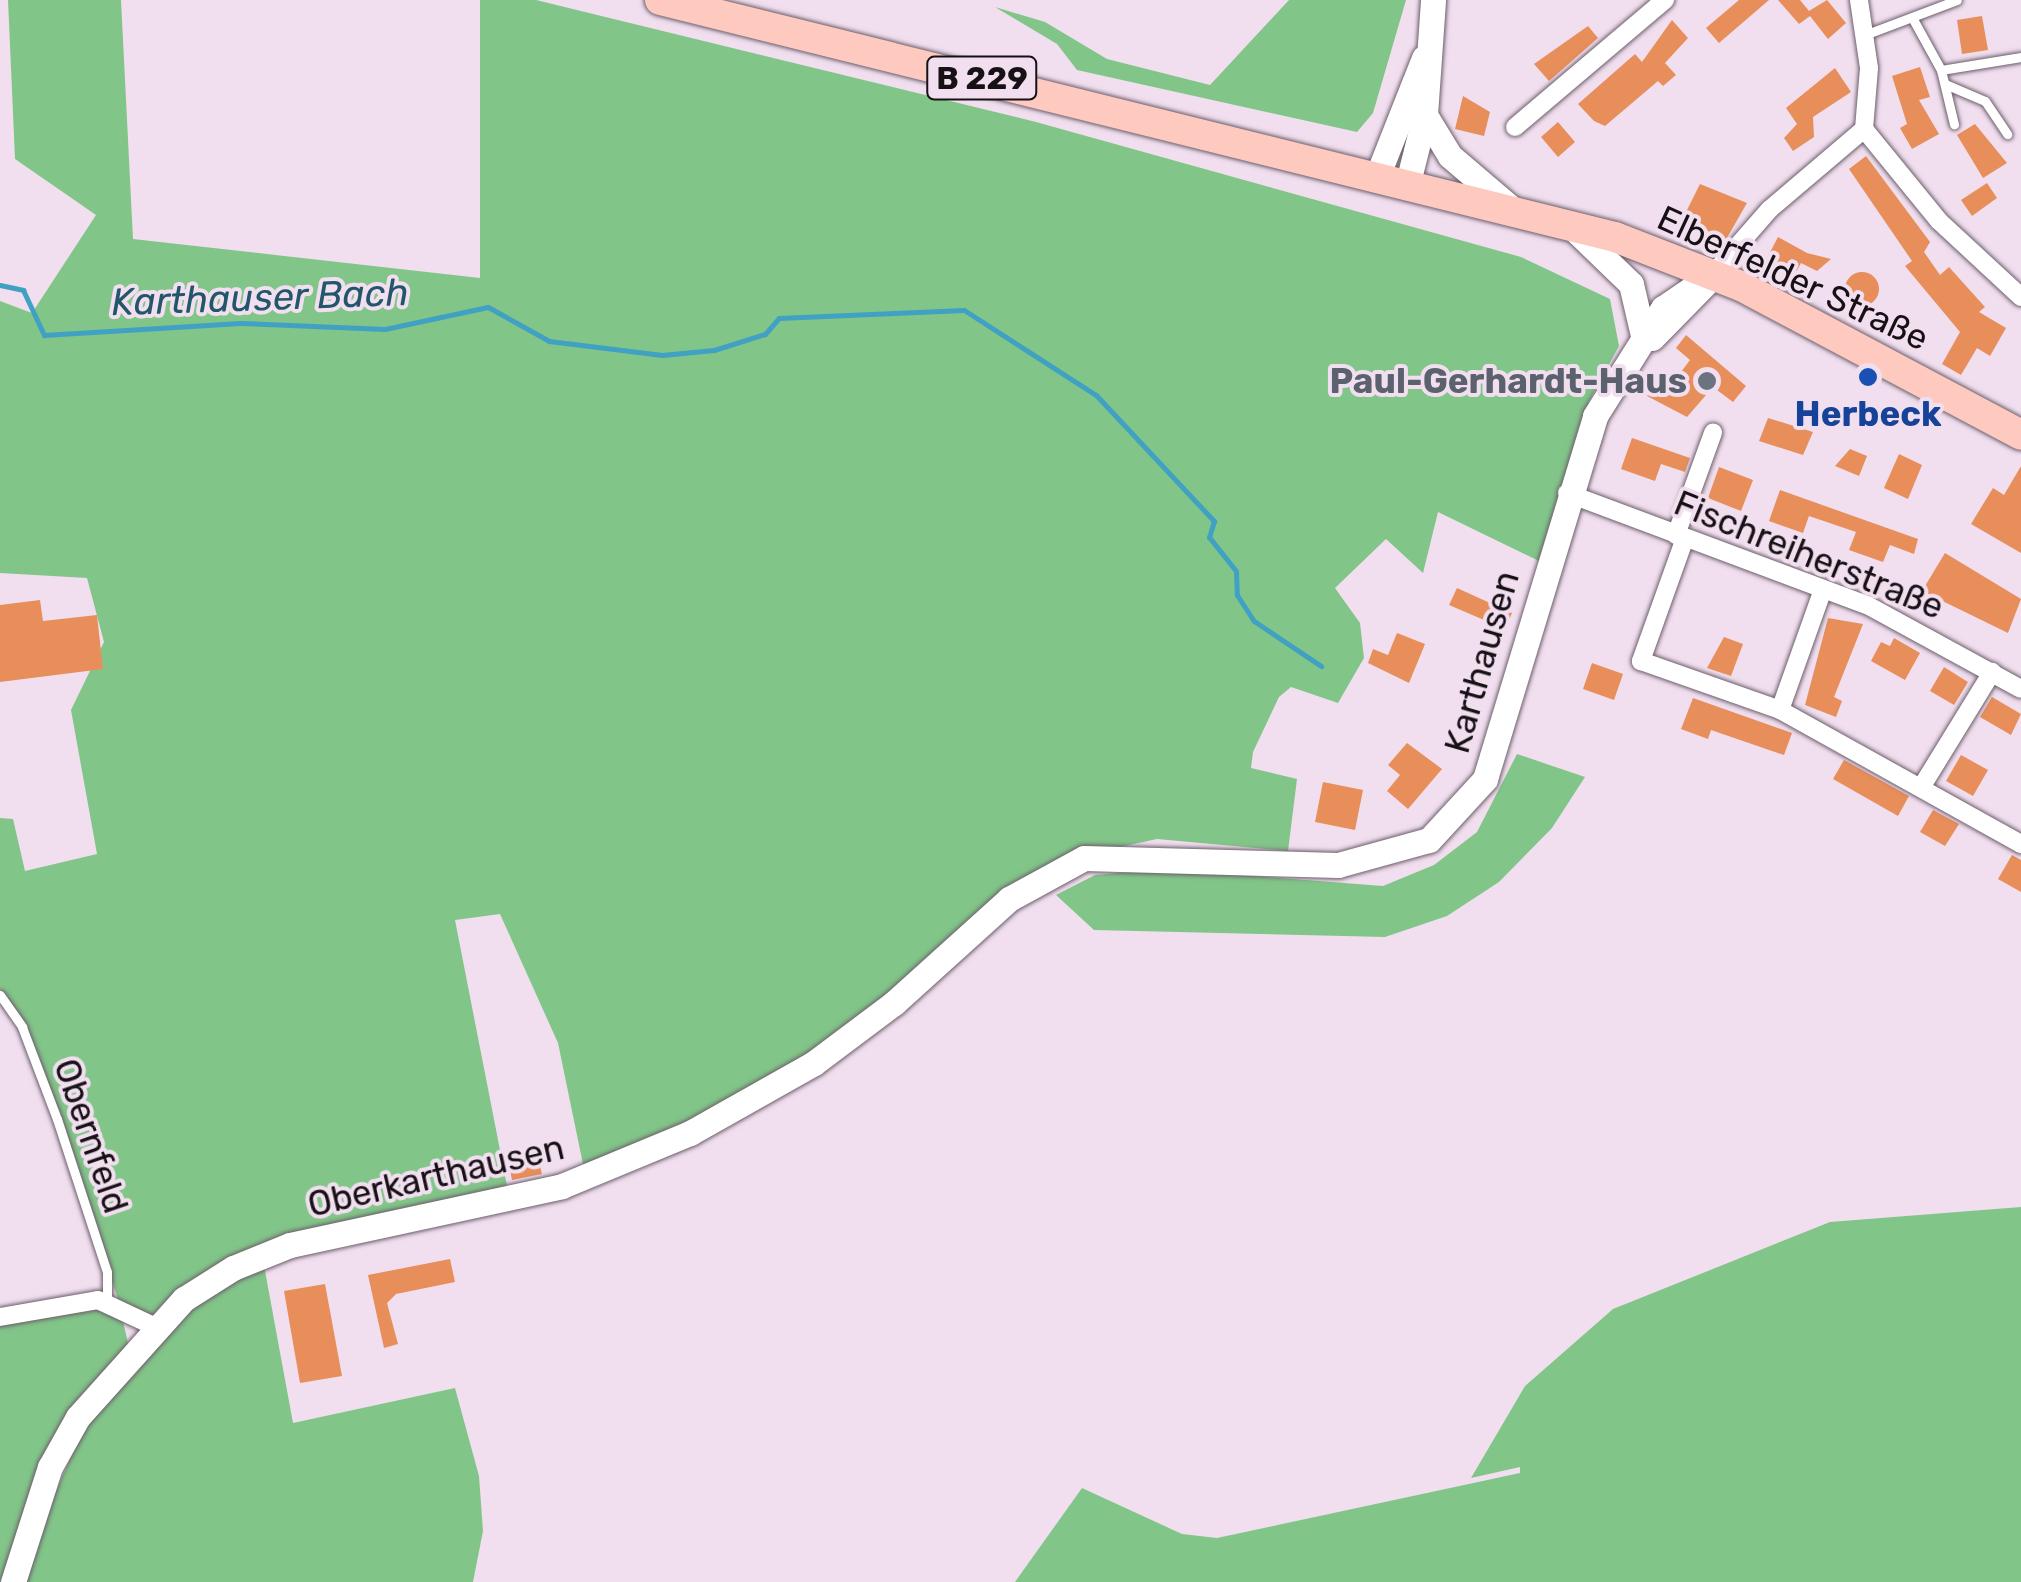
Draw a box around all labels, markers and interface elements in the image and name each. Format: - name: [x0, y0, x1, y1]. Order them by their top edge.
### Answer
- road number: B 229: [924, 51, 1040, 105]
- street label: Elberfelder Straße: [1650, 197, 1936, 359]
- water label: Karthauser Bach: [110, 270, 410, 326]
- place label: Paul-Gerhardt-Haus: [1330, 360, 1687, 402]
- marker: Herbeck: [1857, 366, 1879, 388]
- marker: Paul-Gerhardt-Haus: [1696, 370, 1718, 392]
- place label: Herbeck: [1795, 393, 1941, 435]
- street label: Fischreiherstraße: [1668, 482, 1950, 628]
- street label: Karthausen: [1436, 566, 1528, 758]
- street label: Obernfeld: [45, 1053, 137, 1219]
- street label: Oberkarthausen: [304, 1126, 568, 1226]

